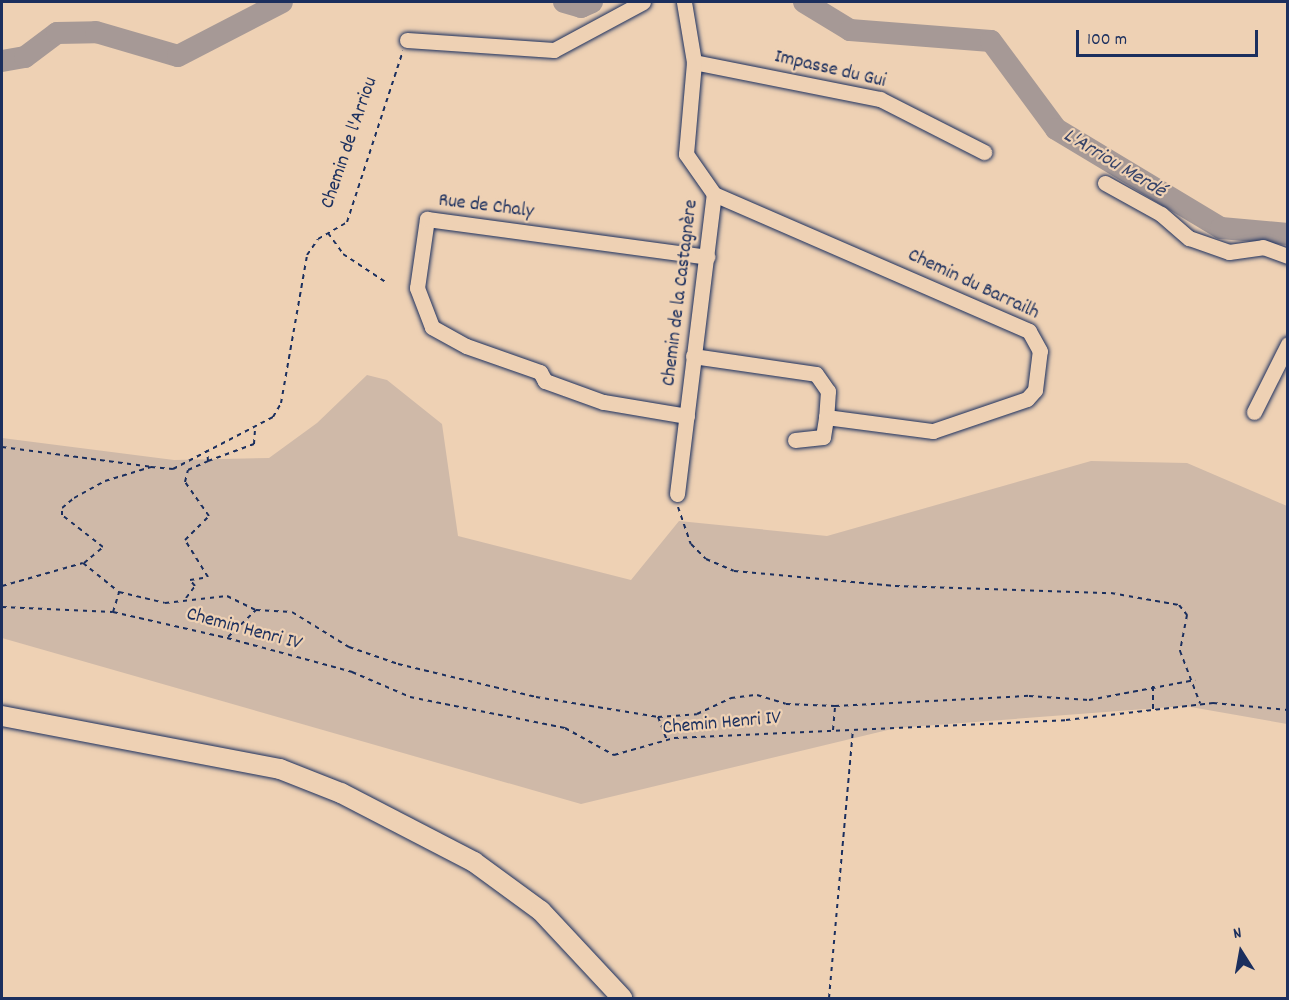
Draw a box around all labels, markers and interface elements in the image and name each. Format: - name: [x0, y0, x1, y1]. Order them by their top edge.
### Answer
- scale bar: [1079, 18, 1260, 56]
- text: 100 m: [1087, 28, 1127, 53]
- street label: Impasse du Gui: [772, 46, 888, 94]
- street label: Chemin de l'Arriou: [316, 74, 384, 212]
- water label: L'Arriou Merdé: [1058, 124, 1170, 204]
- street label: Rue de Chaly: [437, 189, 535, 225]
- street label: Chemin de la Castagnère: [658, 198, 704, 388]
- street label: Chemin du Barrailh: [903, 244, 1043, 326]
- street label: Chemin Henri IV: [184, 603, 304, 657]
- street label: Chemin Henri IV: [662, 707, 782, 741]
- north arrow: [1211, 922, 1271, 982]
- text: N: [1231, 922, 1244, 946]

